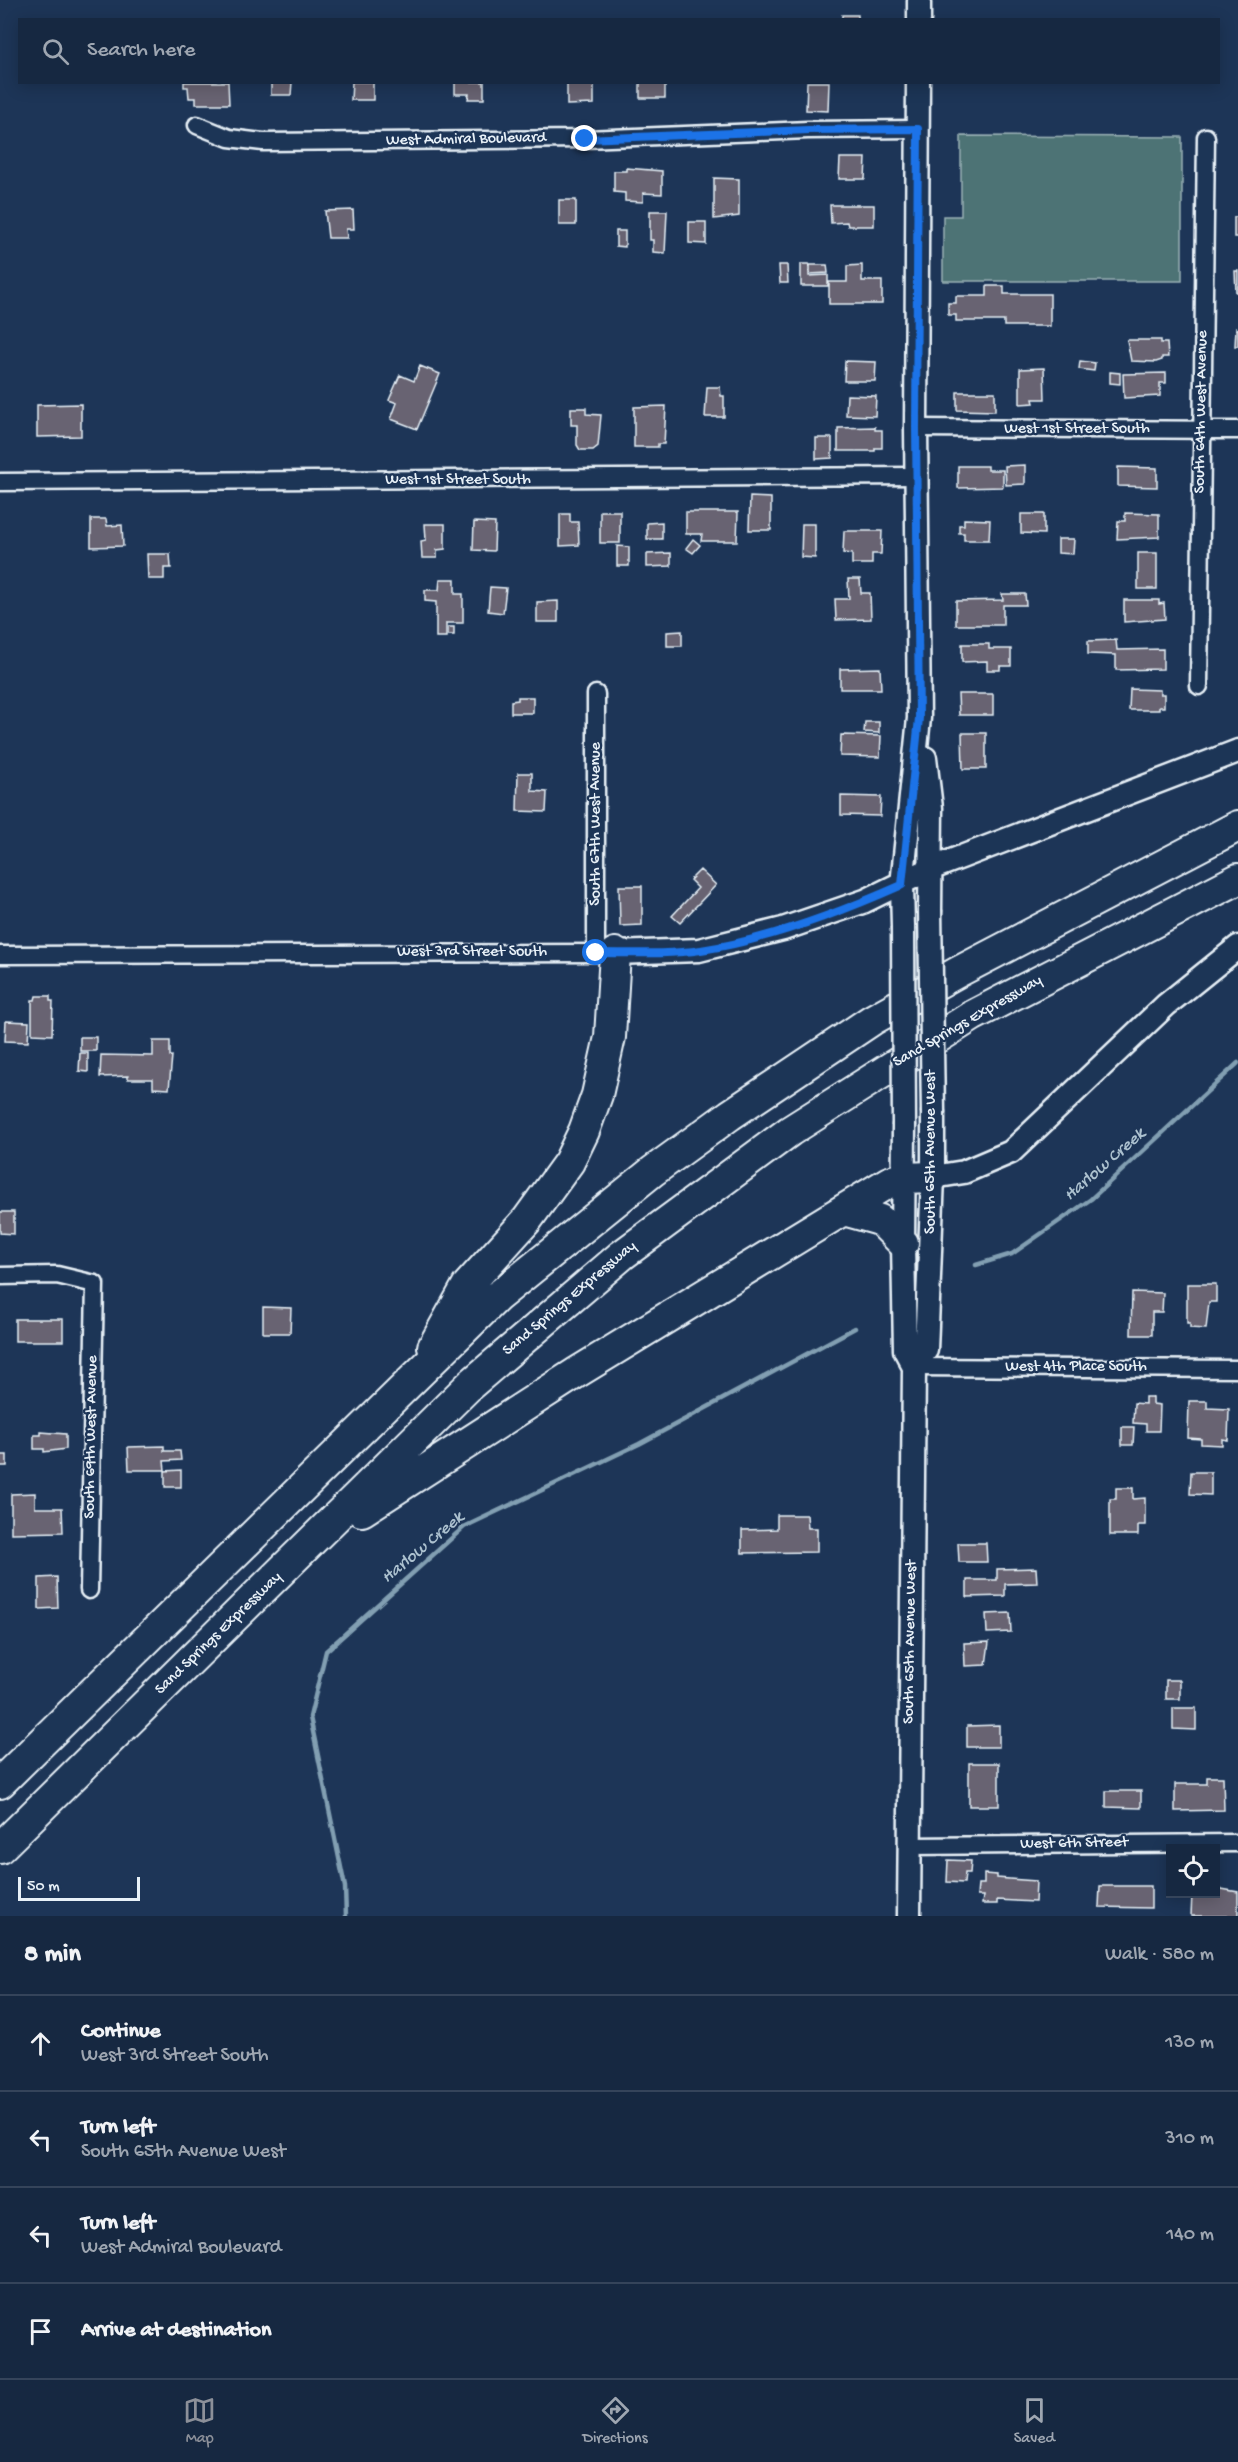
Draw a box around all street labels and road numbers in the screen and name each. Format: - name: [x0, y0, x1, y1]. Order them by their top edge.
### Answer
- street label: West Admiral Boulevard: [386, 129, 548, 151]
- street label: South 64th West Avenue: [1191, 330, 1213, 494]
- street label: West 1st Street South: [1004, 420, 1150, 439]
- street label: West 1st Street South: [385, 471, 531, 490]
- street label: South 67th West Avenue: [587, 741, 606, 906]
- street label: West 3rd Street South: [397, 943, 547, 962]
- street label: Sand Springs Expressway: [890, 971, 1046, 1072]
- street label: South 65th Avenue West: [922, 1069, 941, 1234]
- street label: Sand Springs Expressway: [499, 1237, 641, 1361]
- street label: South 69th West Avenue: [81, 1354, 103, 1519]
- street label: West 4th Place South: [1005, 1358, 1147, 1377]
- street label: South 65th Avenue West: [900, 1558, 922, 1724]
- street label: Sand Springs Expressway: [152, 1568, 286, 1700]
- street label: West 6th Street: [1020, 1834, 1130, 1854]

